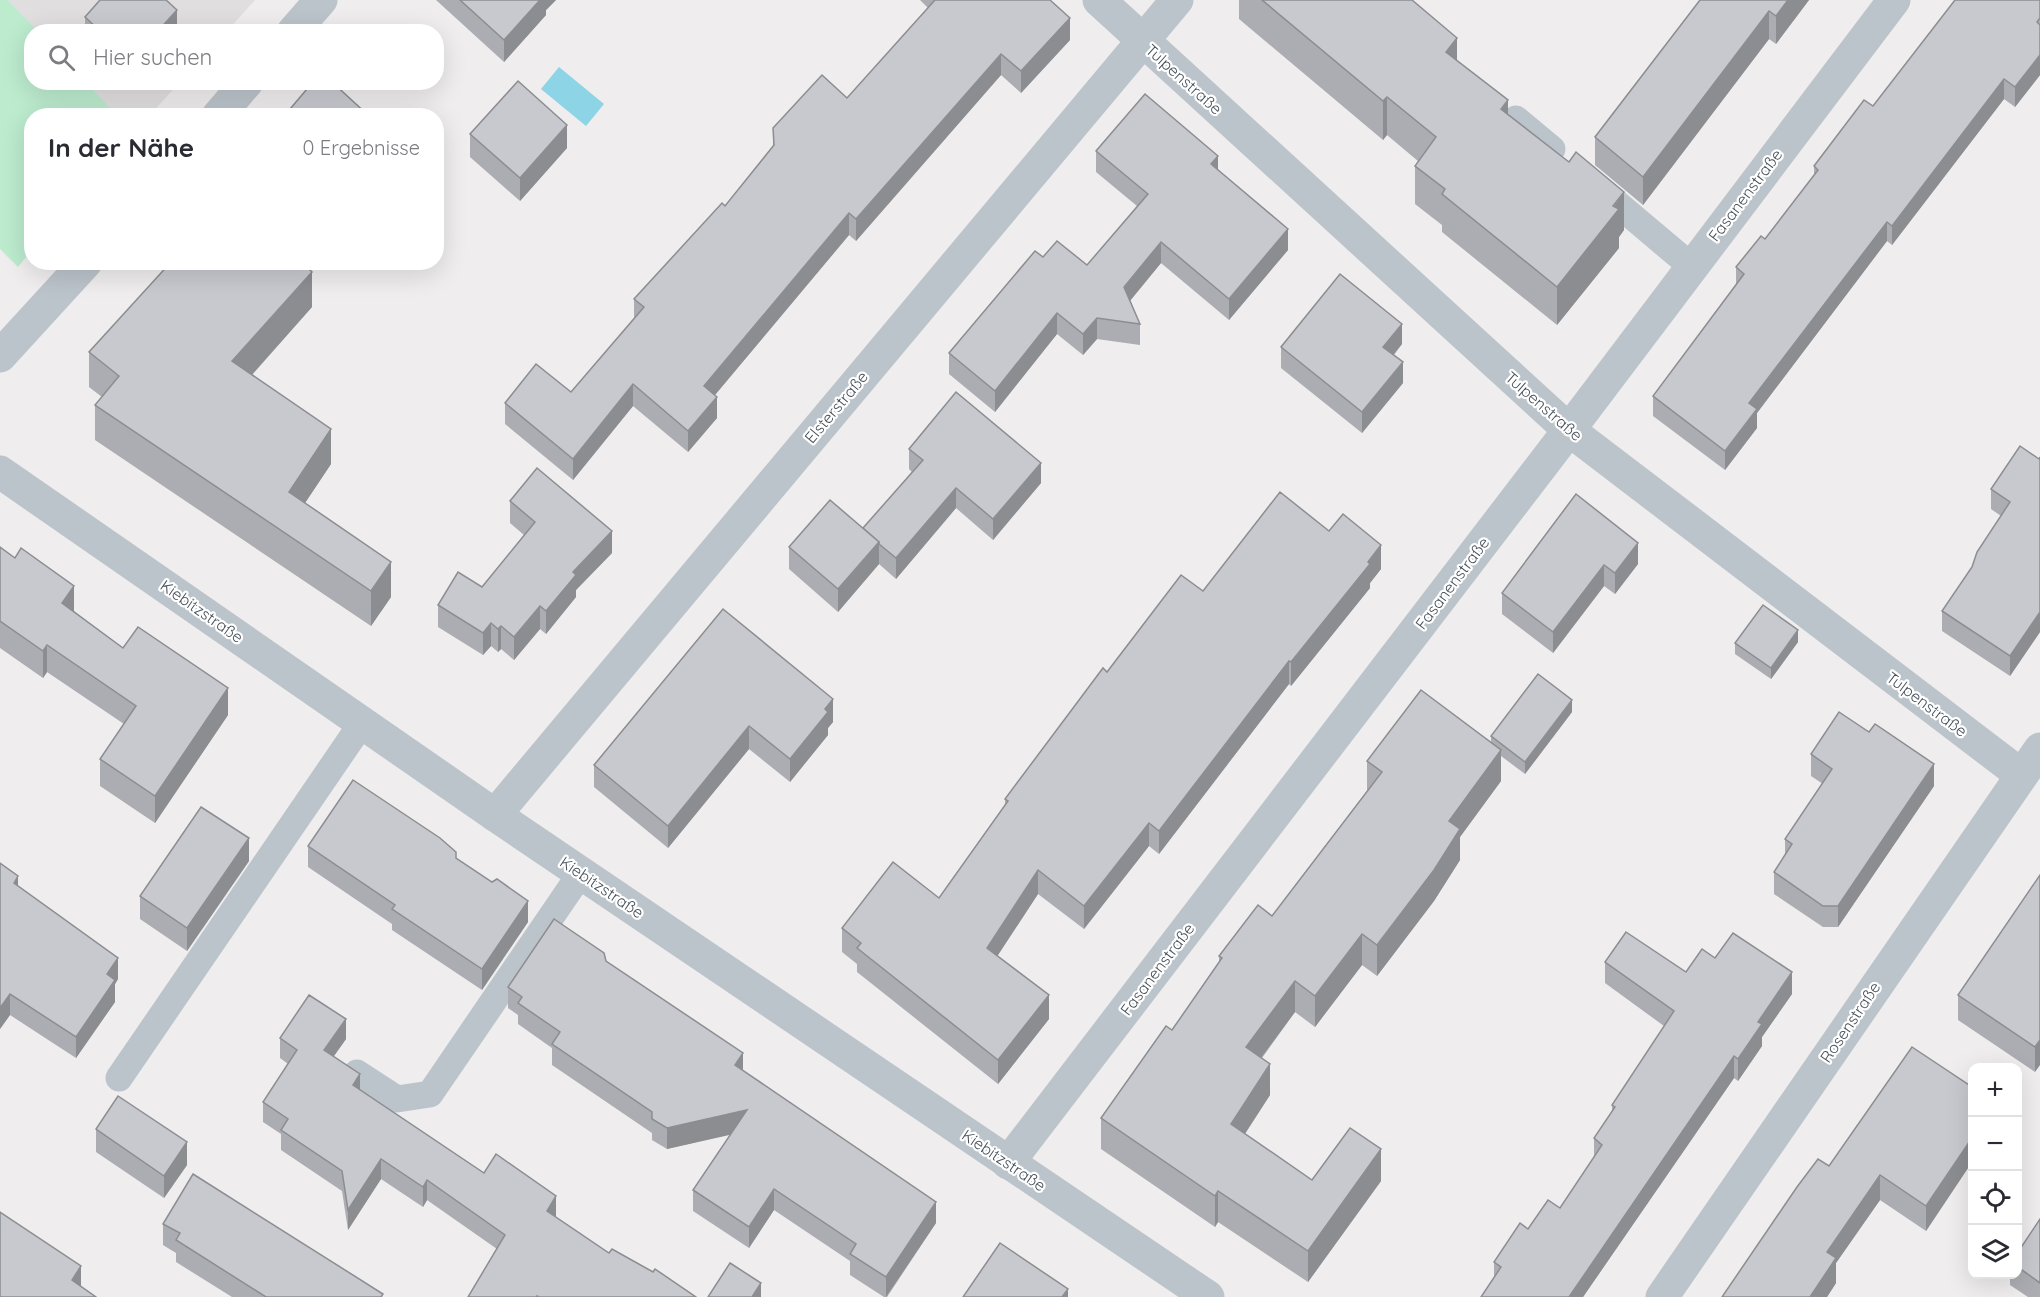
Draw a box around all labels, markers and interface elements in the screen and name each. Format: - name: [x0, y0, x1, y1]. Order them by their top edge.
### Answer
- search box: [24, 24, 444, 90]
- street label: Tulpenstraße: [1142, 40, 1226, 118]
- icon: search: [45, 41, 78, 74]
- text: Hier suchen: [93, 43, 212, 71]
- text: In der Nähe: [48, 131, 194, 164]
- text: 0 Ergebnisse: [302, 135, 420, 160]
- street label: Fasanenstraße: [1704, 145, 1786, 245]
- street label: Elsterstraße: [800, 367, 872, 447]
- street label: Tulpenstraße: [1501, 367, 1587, 445]
- street label: Fasanenstraße: [1411, 533, 1493, 633]
- street label: Kiebitzstraße: [157, 575, 247, 647]
- street label: Tulpenstraße: [1883, 667, 1971, 741]
- street label: Kiebitzstraße: [556, 852, 648, 922]
- street label: Fasanenstraße: [1116, 919, 1198, 1019]
- street label: Rosenstraße: [1816, 978, 1884, 1066]
- map controls: [1968, 1063, 2022, 1279]
- button: +: [1968, 1063, 2022, 1117]
- button: −: [1968, 1117, 2022, 1171]
- street label: Kiebitzstraße: [958, 1125, 1050, 1195]
- button: locate: [1968, 1171, 2022, 1225]
- button: layers: [1968, 1225, 2022, 1279]

